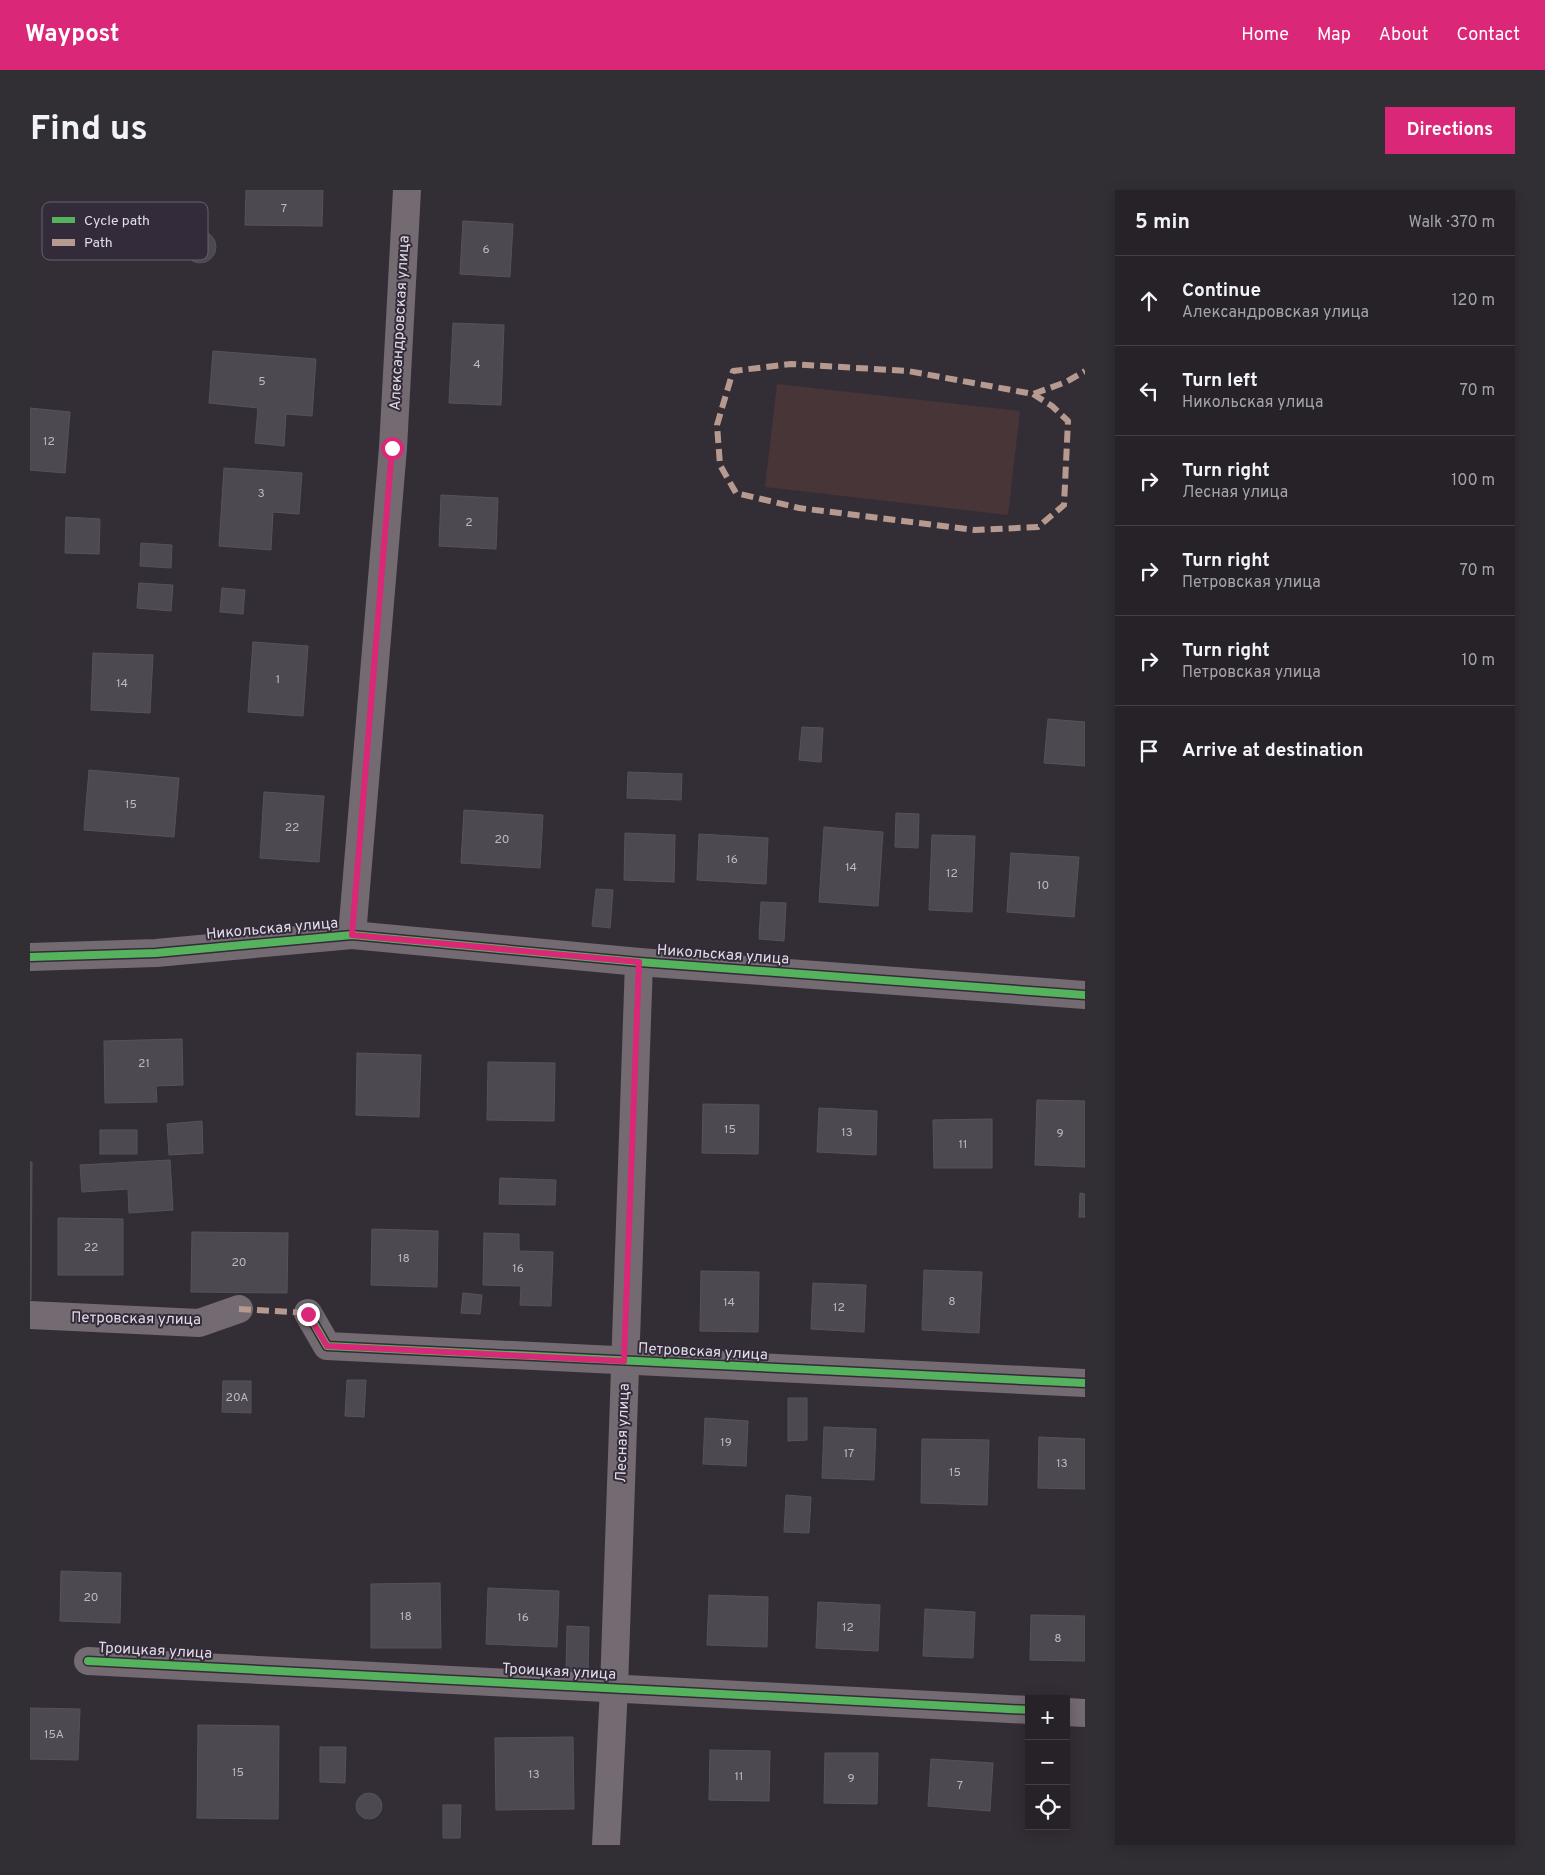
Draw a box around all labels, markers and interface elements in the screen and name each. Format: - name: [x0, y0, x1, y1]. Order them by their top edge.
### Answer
- text: Waypost: [25, 20, 119, 50]
- text: Home: [1241, 24, 1289, 47]
- text: Map: [1317, 24, 1351, 47]
- text: About: [1379, 24, 1428, 47]
- text: Contact: [1456, 24, 1520, 47]
- button: Directions: [1385, 107, 1515, 154]
- text: Find us: [30, 108, 148, 152]
- house number: 7: [281, 201, 287, 217]
- legend: [42, 202, 208, 260]
- text: 5 min: [1135, 209, 1190, 236]
- text: Cycle path: [84, 213, 150, 230]
- text: Walk · 370 m: [1408, 213, 1495, 233]
- text: Path: [84, 235, 113, 252]
- street label: Александровская улица: [386, 235, 415, 411]
- house number: 6: [482, 242, 490, 258]
- text: Continue: [1182, 279, 1261, 303]
- icon: ahead: [1135, 287, 1163, 315]
- text: 120 m: [1452, 291, 1495, 311]
- text: Александровская улица: [1182, 303, 1369, 323]
- house number: 4: [473, 357, 481, 373]
- text: Turn left: [1182, 369, 1258, 393]
- house number: 5: [258, 374, 266, 390]
- icon: left: [1135, 377, 1163, 405]
- text: 70 m: [1460, 381, 1495, 401]
- text: Никольская улица: [1182, 393, 1323, 413]
- house number: 12: [43, 434, 55, 450]
- route start: [381, 437, 404, 460]
- text: Turn right: [1182, 459, 1270, 483]
- icon: right: [1135, 467, 1163, 495]
- text: 100 m: [1451, 471, 1495, 491]
- text: Лесная улица: [1182, 483, 1288, 503]
- house number: 3: [257, 486, 265, 502]
- house number: 2: [465, 515, 473, 531]
- text: Turn right: [1182, 549, 1270, 573]
- icon: right: [1135, 557, 1163, 585]
- text: 70 m: [1460, 561, 1495, 581]
- text: Петровская улица: [1182, 573, 1321, 593]
- text: Turn right: [1182, 639, 1270, 663]
- icon: right: [1135, 647, 1163, 675]
- text: 10 m: [1461, 651, 1495, 671]
- text: Петровская улица: [1182, 663, 1321, 683]
- house number: 1: [276, 672, 280, 688]
- house number: 14: [116, 676, 128, 692]
- icon: arrive: [1135, 737, 1163, 765]
- text: Arrive at destination: [1182, 739, 1363, 763]
- house number: 15: [125, 797, 137, 813]
- house number: 22: [285, 820, 299, 836]
- house number: 20: [494, 832, 510, 848]
- house number: 16: [726, 852, 738, 868]
- house number: 14: [845, 860, 857, 876]
- house number: 12: [946, 866, 958, 882]
- house number: 10: [1037, 878, 1049, 894]
- street label: Никольская улица: [205, 914, 339, 945]
- street label: Никольская улица: [656, 941, 790, 970]
- house number: 21: [138, 1056, 150, 1072]
- house number: 15: [724, 1122, 736, 1138]
- house number: 13: [841, 1125, 853, 1141]
- house number: 9: [1056, 1126, 1064, 1142]
- house number: 11: [959, 1137, 967, 1153]
- house number: 22: [84, 1240, 98, 1256]
- house number: 18: [398, 1251, 410, 1267]
- house number: 20: [231, 1255, 247, 1271]
- house number: 16: [512, 1261, 524, 1277]
- house number: 8: [948, 1294, 956, 1310]
- house number: 14: [723, 1295, 735, 1311]
- house number: 12: [833, 1300, 845, 1316]
- route end: [297, 1303, 320, 1326]
- street label: Петровская улица: [71, 1309, 201, 1330]
- street label: Петровская улица: [637, 1340, 768, 1365]
- street label: Лесная улица: [612, 1383, 635, 1483]
- house number: 20А: [226, 1390, 248, 1406]
- house number: 19: [720, 1435, 732, 1451]
- house number: 17: [844, 1446, 854, 1462]
- house number: 13: [1056, 1456, 1068, 1472]
- house number: 15: [949, 1465, 961, 1481]
- house number: 20: [83, 1590, 99, 1606]
- house number: 18: [400, 1609, 412, 1625]
- house number: 16: [517, 1610, 529, 1626]
- house number: 12: [842, 1620, 854, 1636]
- house number: 8: [1054, 1631, 1062, 1647]
- street label: Троицкая улица: [97, 1639, 213, 1664]
- street label: Троицкая улица: [501, 1660, 617, 1685]
- map controls: [1025, 1695, 1070, 1830]
- button: +: [1025, 1695, 1070, 1740]
- house number: 15А: [44, 1727, 64, 1743]
- button: −: [1025, 1740, 1070, 1785]
- house number: 15: [232, 1765, 244, 1781]
- house number: 13: [528, 1767, 540, 1783]
- house number: 11: [735, 1769, 743, 1785]
- house number: 9: [847, 1771, 855, 1787]
- house number: 7: [957, 1778, 963, 1794]
- button: locate: [1025, 1785, 1070, 1830]

